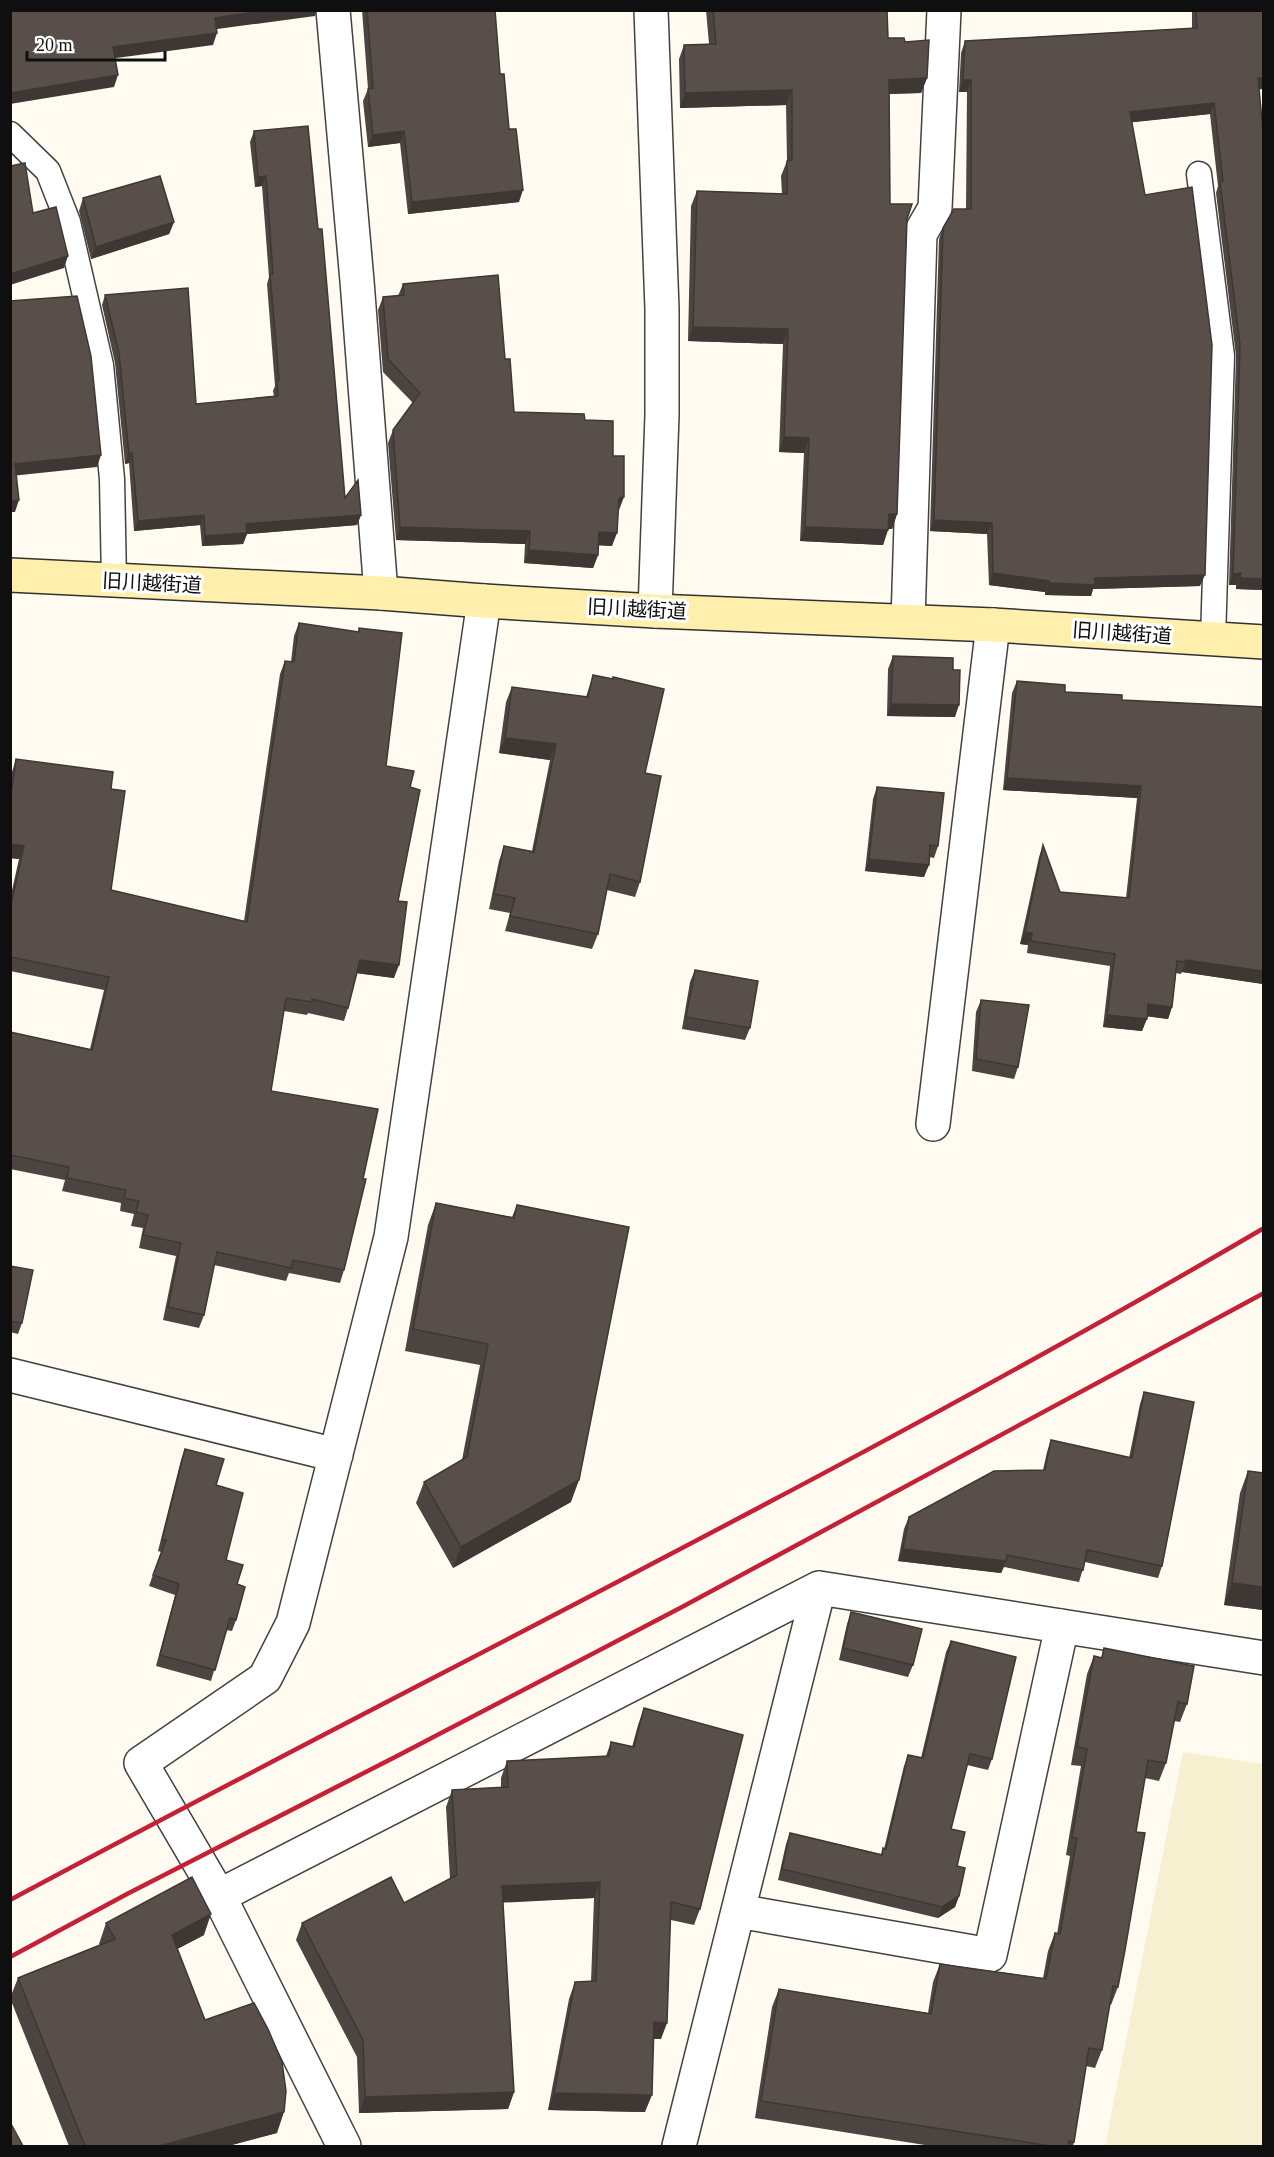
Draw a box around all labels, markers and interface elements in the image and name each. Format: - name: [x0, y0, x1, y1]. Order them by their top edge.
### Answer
- scale bar: [27, 24, 165, 62]
- text: 20 m: [36, 35, 73, 55]
- street label: 旧川越街道: [101, 569, 203, 597]
- street label: 旧川越街道: [586, 595, 688, 623]
- street label: 旧川越街道: [1071, 619, 1173, 647]

